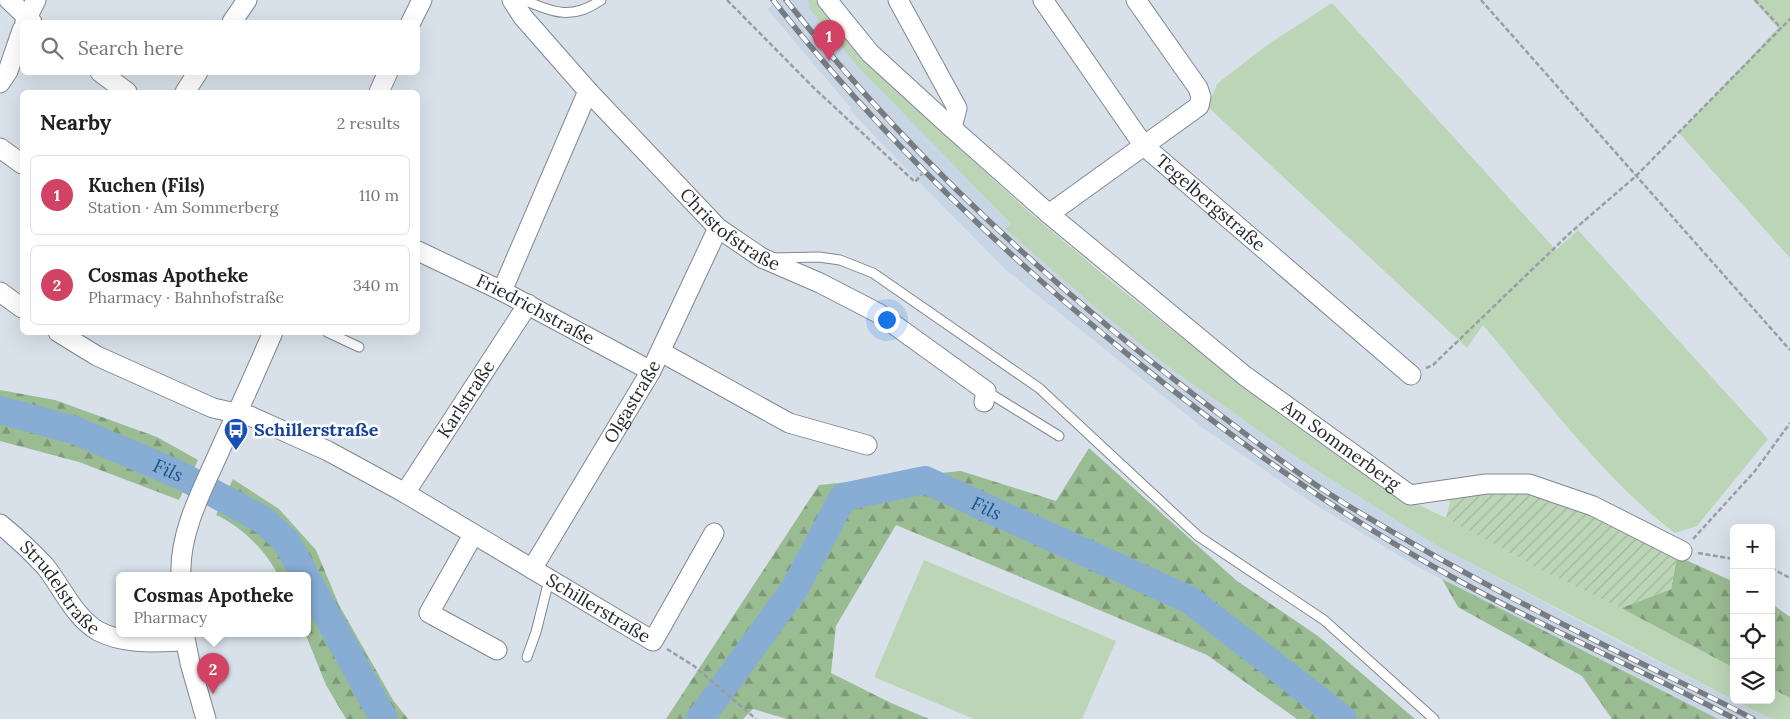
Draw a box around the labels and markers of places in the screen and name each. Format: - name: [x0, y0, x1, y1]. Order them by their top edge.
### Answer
- pin: 1: [813, 20, 845, 61]
- bus stop icon: Schillerstraße: [223, 417, 249, 451]
- place label: Schillerstraße: [254, 418, 379, 441]
- pin: 2: [197, 653, 229, 694]

